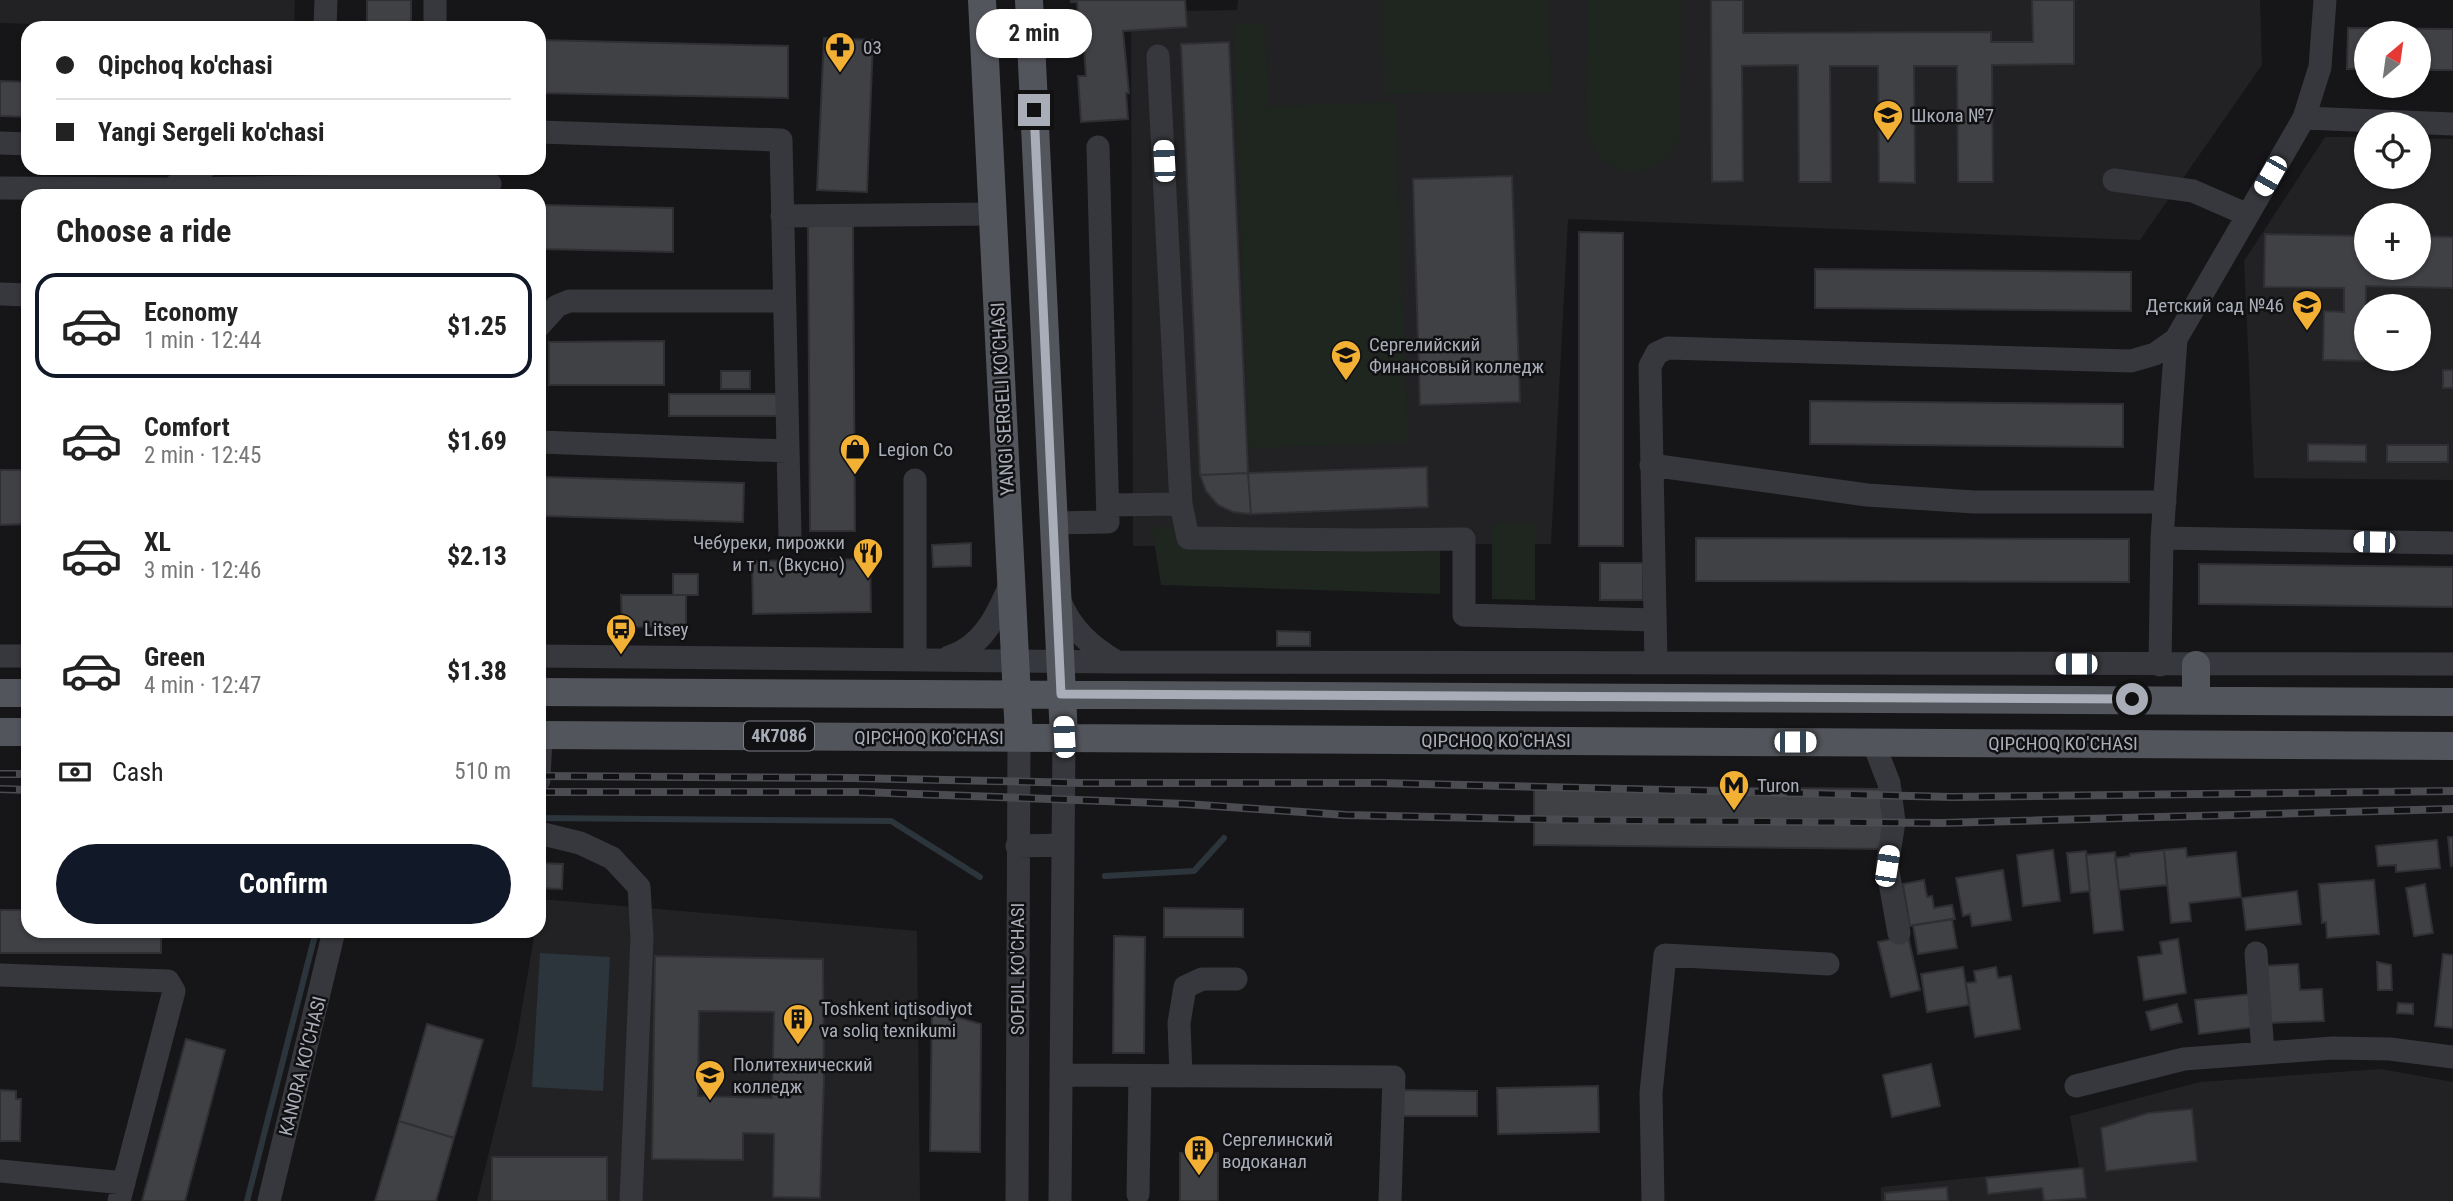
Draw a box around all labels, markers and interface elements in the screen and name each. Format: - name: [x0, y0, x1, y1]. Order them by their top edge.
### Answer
- callout: 2 min: [976, 8, 1092, 57]
- text: 2 min: [1008, 20, 1060, 47]
- north arrow: [2354, 21, 2431, 98]
- map controls: [2354, 21, 2431, 371]
- pharmacy icon: 03: [823, 30, 857, 74]
- place label: 03: [863, 36, 882, 59]
- text: Qipchoq ko'chasi: [98, 50, 273, 80]
- route end: [1018, 94, 1050, 126]
- school or university icon: Школа №7: [1871, 98, 1905, 142]
- place label: Школа №7: [1911, 104, 1994, 127]
- button: locate: [2354, 112, 2431, 189]
- text: Yangi Sergeli ko'chasi: [98, 117, 325, 147]
- car: [1153, 139, 1176, 183]
- car: [2251, 153, 2290, 199]
- button: +: [2354, 203, 2431, 280]
- text: Choose a ride: [56, 212, 231, 250]
- school or university icon: Детский сад №46: [2290, 288, 2324, 332]
- icon: car: [60, 294, 123, 357]
- place label: Детский сад №46: [2146, 294, 2284, 317]
- button: −: [2354, 294, 2431, 371]
- text: Economy: [144, 297, 238, 327]
- street label: YANGI SERGELI KO'CHASI: [986, 302, 1019, 496]
- text: $1.25: [447, 311, 507, 341]
- text: 1 min · 12:44: [144, 327, 261, 354]
- place label: Сергелийский Финансовый колледж: [1369, 333, 1545, 378]
- school or university icon: Сергелийский Финансовый колледж: [1329, 338, 1363, 382]
- icon: car: [60, 409, 123, 472]
- text: Comfort: [144, 412, 230, 442]
- text: $1.69: [447, 426, 507, 456]
- shop icon: Legion Co: [838, 432, 872, 476]
- place label: Legion Co: [878, 438, 953, 461]
- text: 2 min · 12:45: [144, 442, 261, 469]
- icon: car: [60, 524, 123, 587]
- text: XL: [144, 527, 171, 557]
- place label: Чебуреки, пирожки и т п. (Вкусно): [693, 531, 845, 576]
- car: [2353, 531, 2396, 553]
- restaurant icon: Чебуреки, пирожки и т п. (Вкусно): [851, 536, 885, 580]
- text: $2.13: [447, 541, 507, 571]
- text: 3 min · 12:46: [144, 557, 261, 584]
- bus stop icon: Litsey: [604, 612, 638, 656]
- place label: Litsey: [644, 618, 688, 641]
- icon: car: [60, 639, 123, 702]
- text: Green: [144, 642, 205, 672]
- car: [2056, 654, 2098, 675]
- text: $1.38: [447, 656, 507, 686]
- text: 4 min · 12:47: [144, 672, 261, 699]
- route start: [2116, 683, 2148, 715]
- car: [1053, 715, 1076, 759]
- road number: 4К708б: [744, 722, 814, 750]
- street label: QIPCHOQ KO'CHASI: [854, 726, 1004, 749]
- street label: QIPCHOQ KO'CHASI: [1421, 729, 1571, 752]
- car: [1775, 732, 1817, 753]
- street label: QIPCHOQ KO'CHASI: [1988, 732, 2138, 755]
- icon: cash: [56, 753, 94, 791]
- text: Cash: [112, 757, 164, 787]
- text: 510 m: [454, 758, 511, 785]
- metro station icon: Turon: [1717, 768, 1751, 812]
- place label: Turon: [1757, 774, 1800, 797]
- button: Confirm: [56, 844, 511, 924]
- car: [1874, 844, 1901, 888]
- street label: SOFDIL KO'CHASI: [1006, 903, 1029, 1035]
- street label: KANORA KO'CHASI: [274, 994, 331, 1138]
- place label: Toshkent iqtisodiyot va soliq texnikumi: [821, 997, 973, 1042]
- building icon: Toshkent iqtisodiyot va soliq texnikumi: [781, 1002, 815, 1046]
- place label: Политехнический колледж: [733, 1053, 873, 1098]
- school or university icon: Политехнический колледж: [693, 1058, 727, 1102]
- place label: Сергелинский водоканал: [1222, 1128, 1333, 1173]
- building icon: Сергелинский водоканал: [1182, 1133, 1216, 1177]

